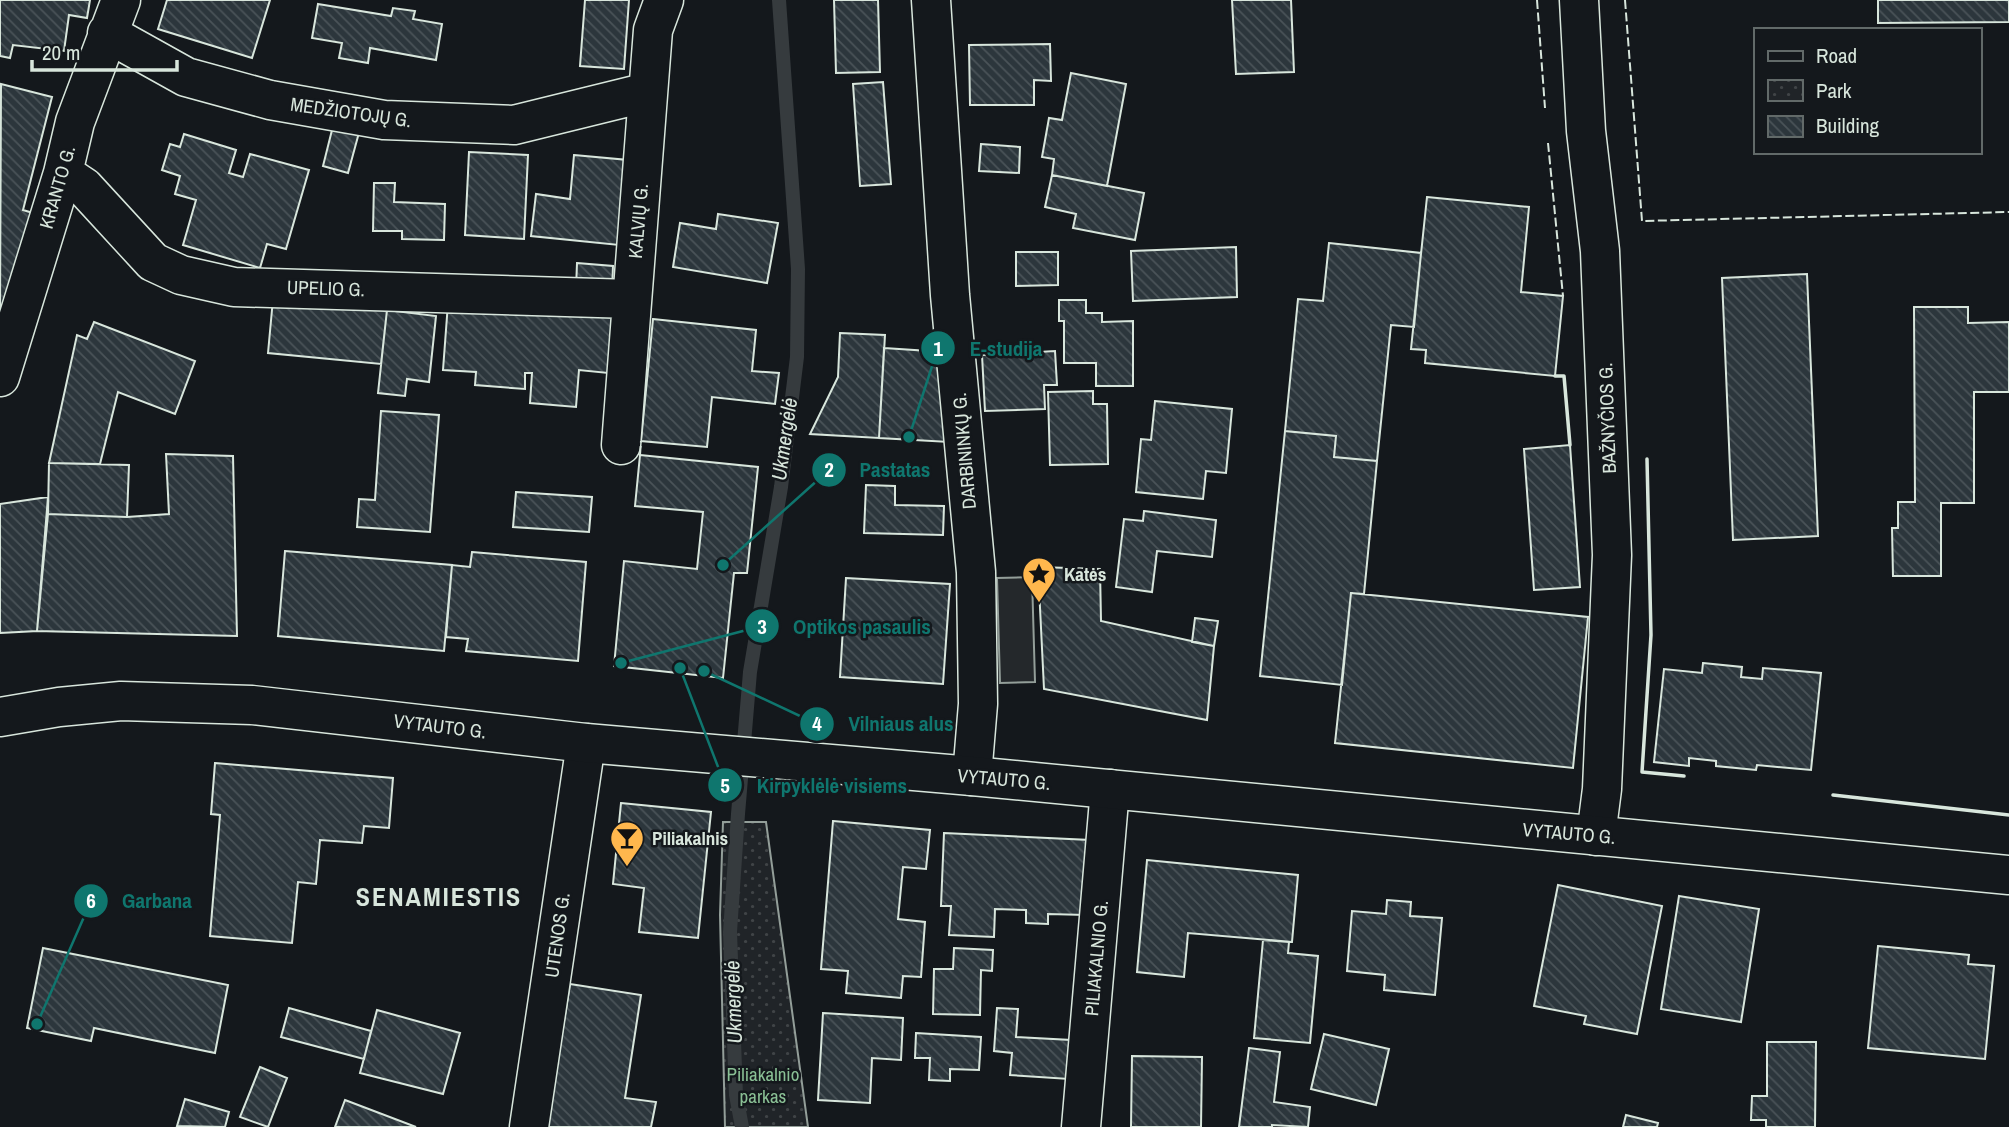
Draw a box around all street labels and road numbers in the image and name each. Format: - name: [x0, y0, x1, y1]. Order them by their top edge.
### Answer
- street label: MEDŽIOTOJŲ G.: [289, 91, 413, 133]
- street label: KRANTO G.: [33, 142, 81, 232]
- street label: KALVIŲ G.: [622, 182, 654, 260]
- street label: UPELIO G.: [287, 274, 365, 302]
- street label: BAŽNYČIOS G.: [1592, 362, 1622, 474]
- street label: DARBININKŲ G.: [946, 392, 982, 510]
- street label: VYTAUTO G.: [392, 707, 488, 745]
- street label: VYTAUTO G.: [957, 762, 1051, 796]
- street label: VYTAUTO G.: [1522, 816, 1616, 850]
- street label: UTENOS G.: [538, 891, 576, 979]
- street label: PILIAKALNIO G.: [1078, 899, 1114, 1017]

